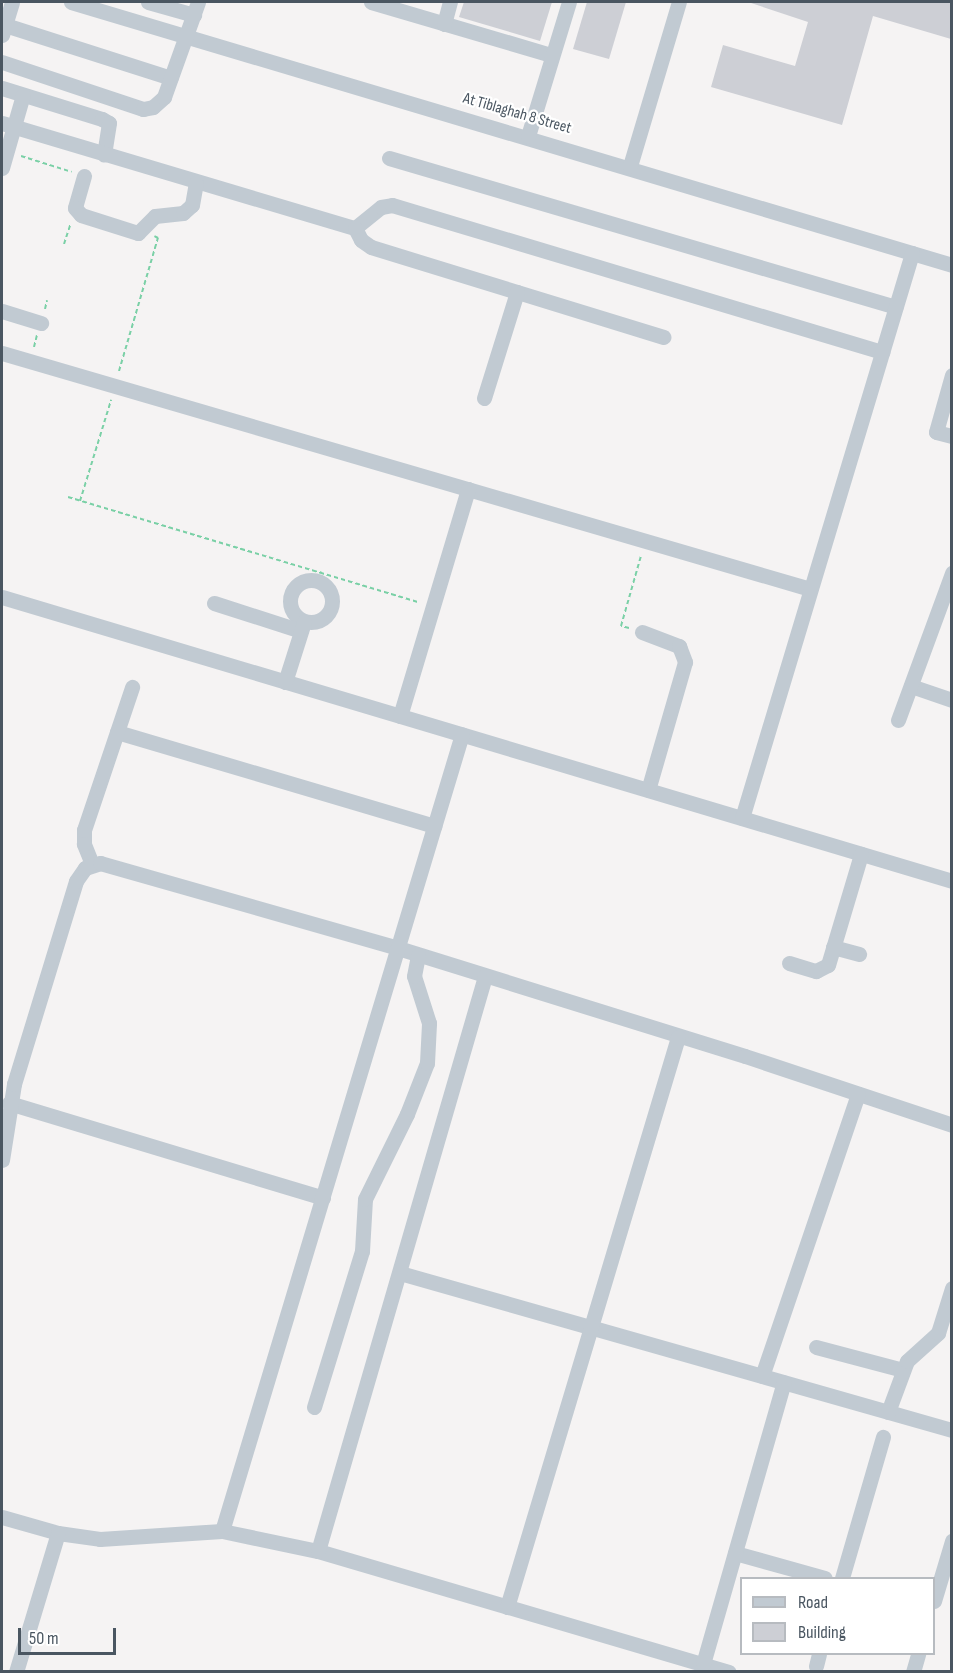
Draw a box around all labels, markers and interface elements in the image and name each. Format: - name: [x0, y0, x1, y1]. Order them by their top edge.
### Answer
- street label: At Tiblaghah 8 Street: [461, 89, 573, 139]
- legend: [740, 1577, 935, 1655]
- text: Road: [798, 1592, 828, 1613]
- scale bar: [21, 1616, 118, 1654]
- text: Building: [798, 1622, 846, 1643]
- text: 50 m: [29, 1628, 59, 1649]

